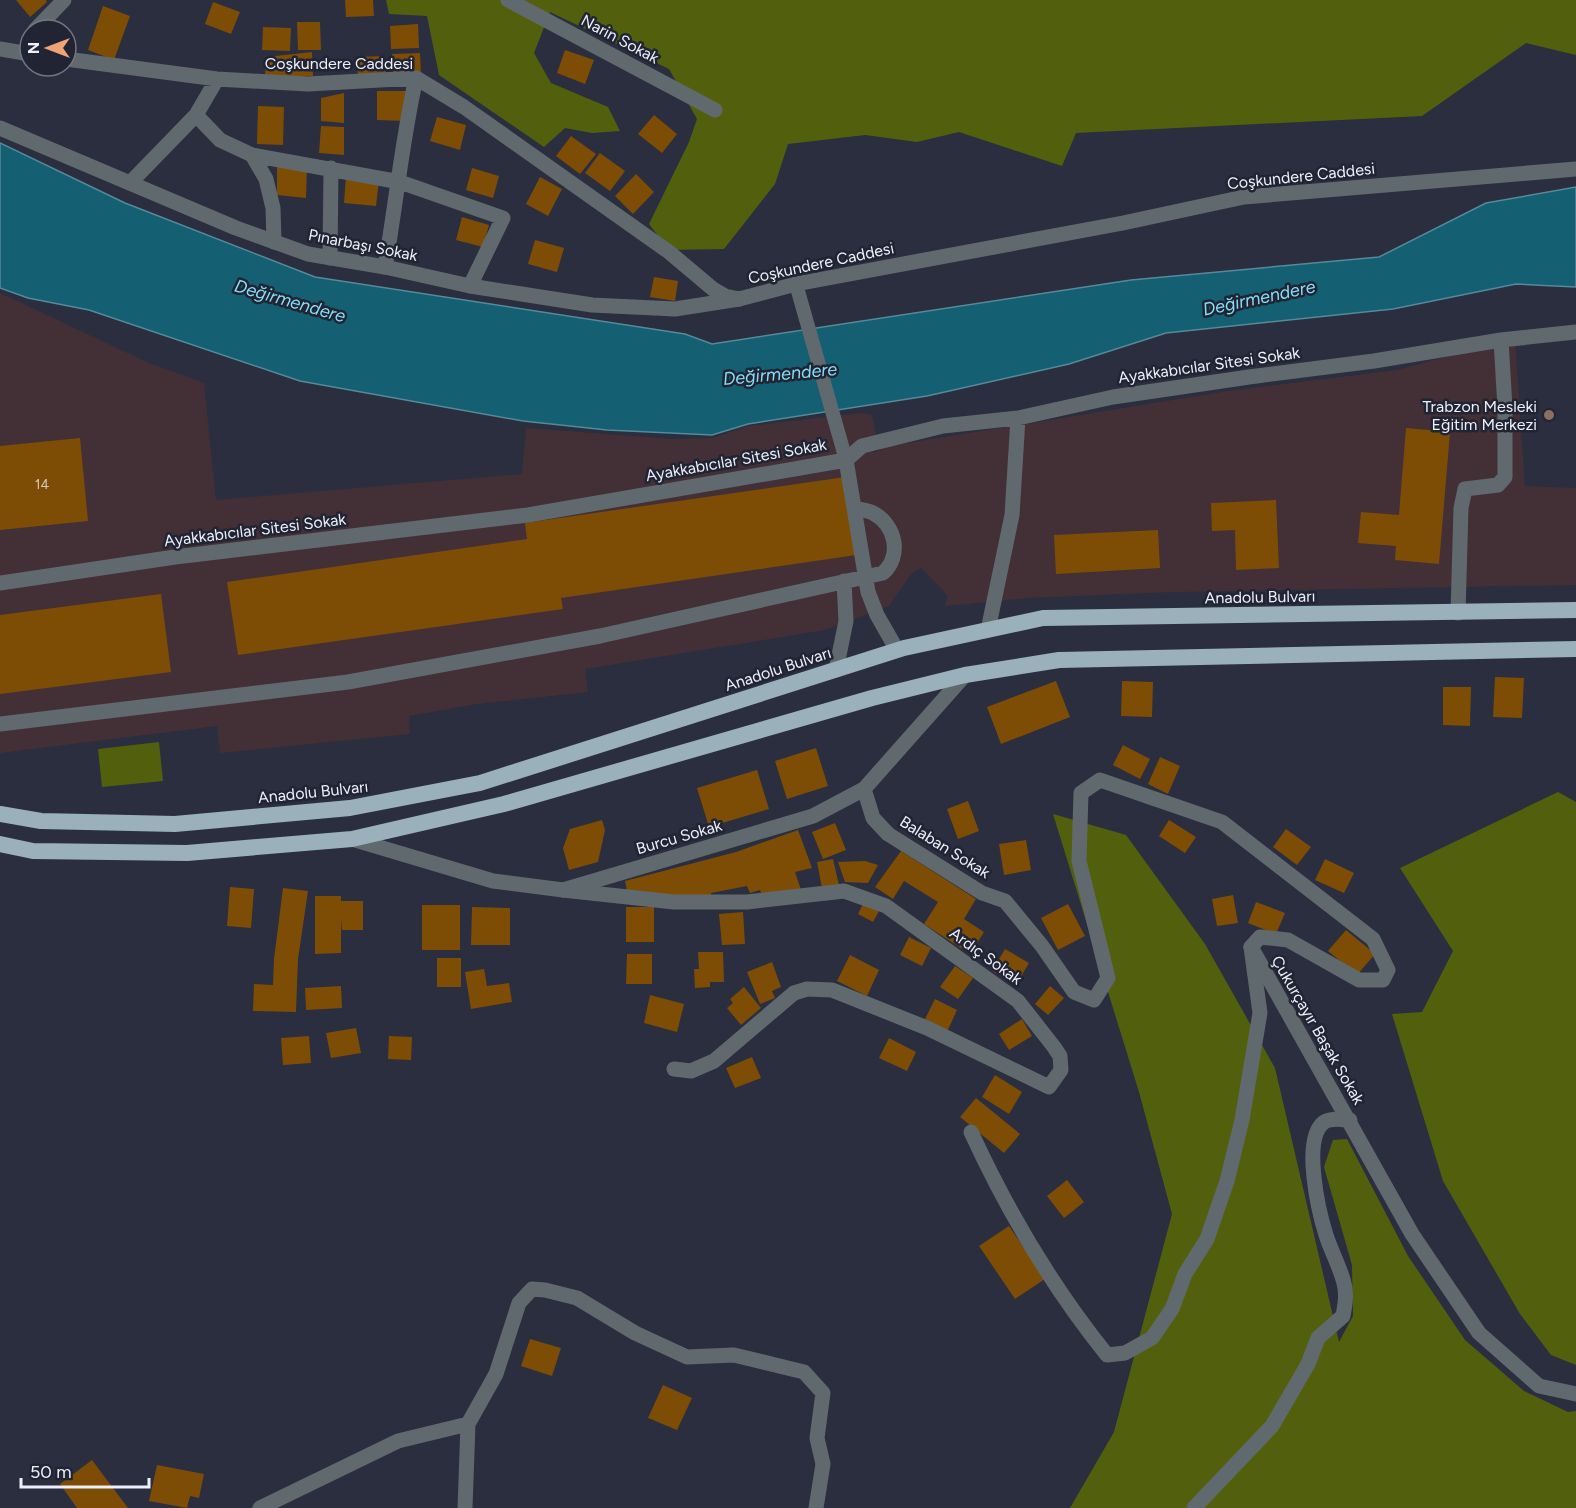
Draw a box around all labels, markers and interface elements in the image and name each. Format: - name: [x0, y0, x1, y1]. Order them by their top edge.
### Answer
- street label: Narin Sokak: [578, 11, 662, 67]
- north arrow: [18, 18, 78, 78]
- text: N: [24, 42, 43, 54]
- street label: Coşkundere Caddesi: [265, 54, 413, 73]
- street label: Coşkundere Caddesi: [1226, 159, 1376, 193]
- street label: Pınarbaşı Sokak: [307, 225, 419, 265]
- street label: Coşkundere Caddesi: [746, 238, 896, 288]
- water label: Değirmendere: [232, 275, 348, 327]
- water label: Değirmendere: [1201, 275, 1318, 321]
- street label: Ayakkabıcılar Sitesi Sokak: [1117, 343, 1301, 387]
- water label: Değirmendere: [722, 358, 838, 390]
- place label: Trabzon Mesleki Eğitim Merkezi: [1423, 397, 1537, 434]
- marker: Trabzon Mesleki Eğitim Merkezi: [1542, 408, 1556, 422]
- street label: Ayakkabıcılar Sitesi Sokak: [644, 435, 828, 485]
- house number: 14: [35, 476, 50, 493]
- street label: Ayakkabıcılar Sitesi Sokak: [163, 509, 347, 551]
- street label: Anadolu Bulvarı: [1205, 587, 1315, 607]
- street label: Anadolu Bulvarı: [722, 643, 834, 695]
- street label: Anadolu Bulvarı: [257, 777, 369, 807]
- street label: Balaban Sokak: [896, 812, 994, 882]
- street label: Burcu Sokak: [634, 816, 724, 858]
- street label: Ardıç Sokak: [946, 923, 1026, 989]
- street label: Çukurçayır Başak Sokak: [1268, 952, 1369, 1108]
- scale bar: [21, 1451, 148, 1489]
- text: 50 m: [30, 1461, 72, 1483]

